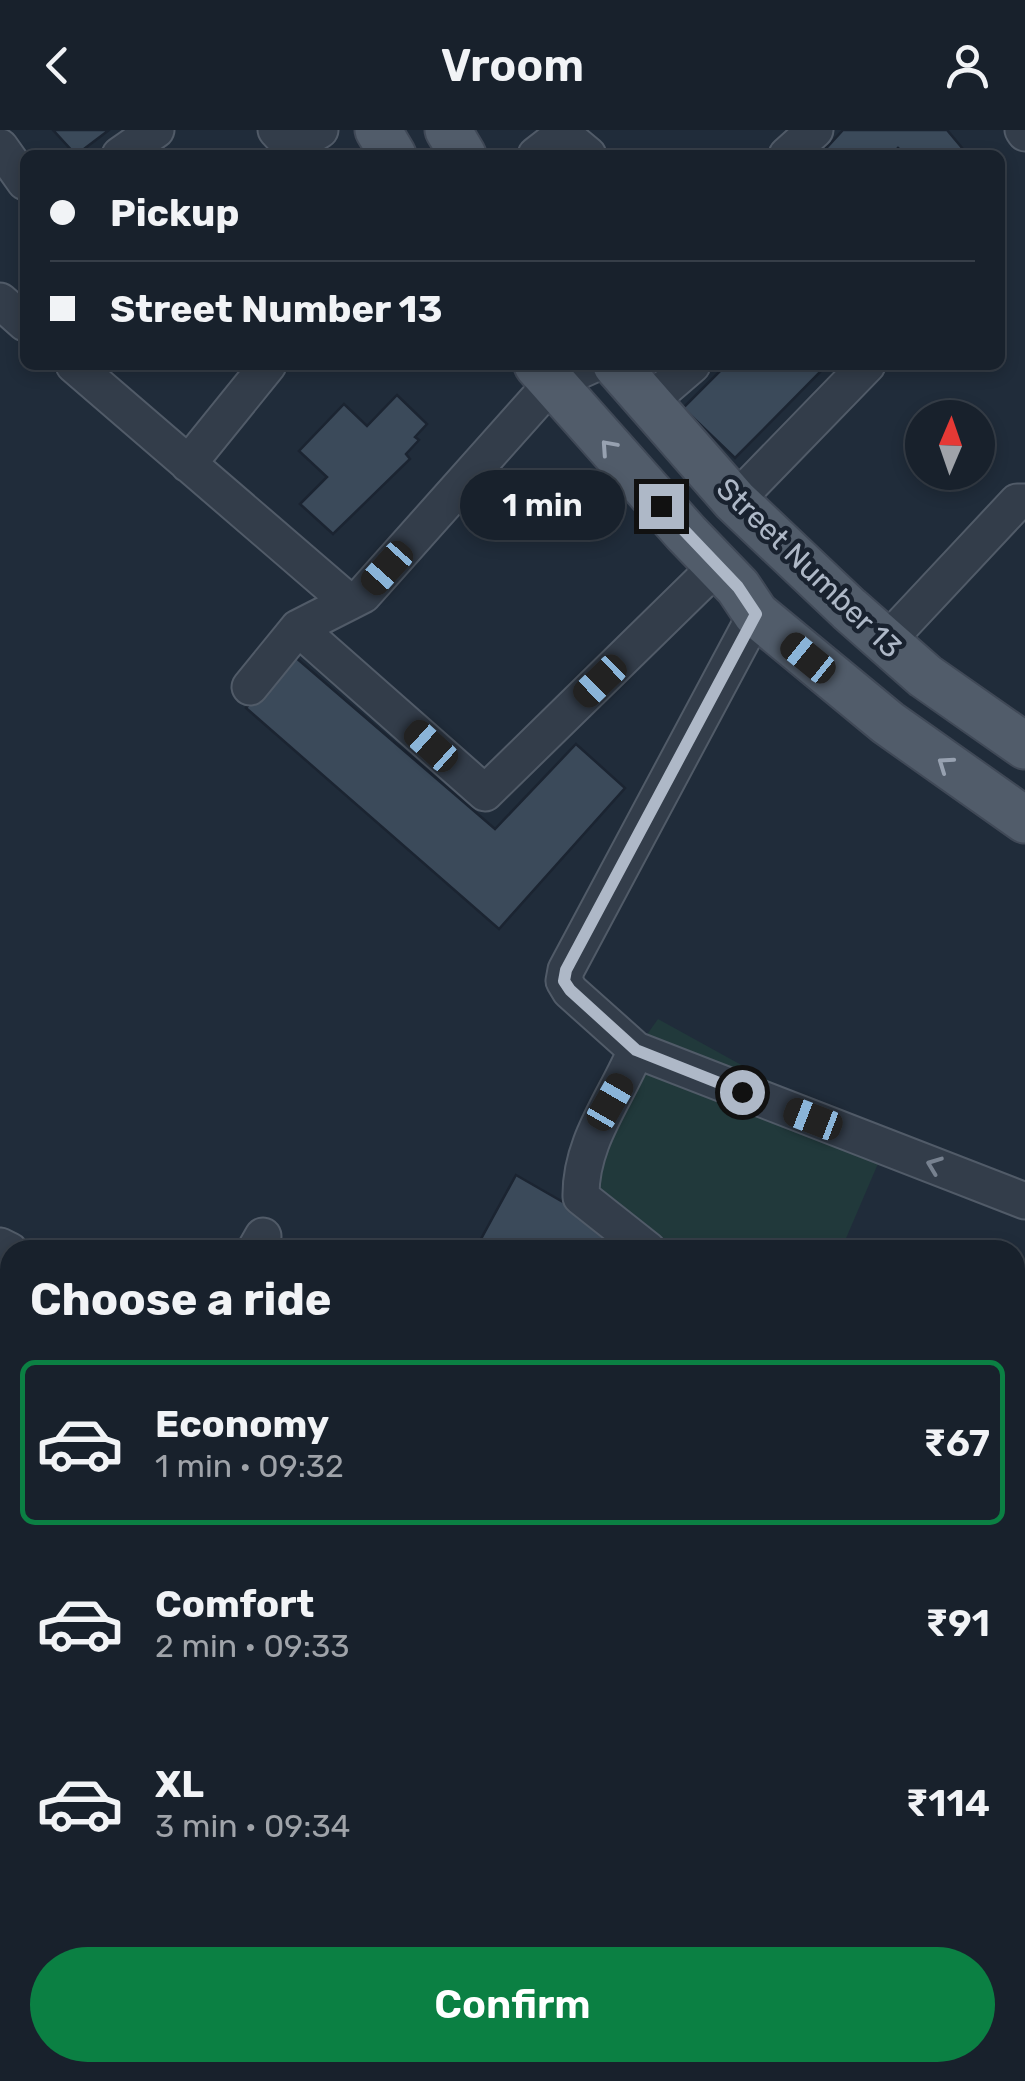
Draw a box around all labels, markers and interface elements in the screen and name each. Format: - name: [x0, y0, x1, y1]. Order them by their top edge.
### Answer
- icon: back: [30, 38, 85, 93]
- icon: person: [940, 38, 995, 93]
- text: Vroom: [441, 39, 584, 92]
- text: Pickup: [110, 190, 239, 236]
- text: Street Number 13: [110, 286, 443, 332]
- north arrow: [905, 400, 995, 490]
- map controls: [905, 400, 995, 490]
- one-way arrow: [602, 440, 620, 459]
- callout: 1 min: [461, 471, 626, 541]
- street label: Street Number 13: [709, 471, 909, 665]
- route end: [639, 484, 684, 529]
- text: 1 min: [502, 486, 583, 524]
- car: [356, 536, 418, 600]
- car: [775, 627, 841, 689]
- car: [568, 649, 632, 713]
- car: [399, 715, 463, 777]
- one-way arrow: [938, 758, 957, 776]
- car: [582, 1069, 638, 1135]
- route start: [720, 1070, 765, 1115]
- car: [780, 1094, 846, 1144]
- one-way arrow: [926, 1157, 944, 1177]
- text: Choose a ride: [30, 1273, 332, 1326]
- icon: car: [35, 1398, 125, 1488]
- text: Economy: [155, 1401, 329, 1447]
- text: ₹67: [923, 1420, 990, 1466]
- text: 1 min · 09:32: [155, 1447, 344, 1485]
- icon: car: [35, 1578, 125, 1668]
- text: Comfort: [155, 1581, 314, 1627]
- text: ₹91: [925, 1600, 990, 1646]
- text: 2 min · 09:33: [155, 1627, 349, 1665]
- icon: car: [35, 1758, 125, 1848]
- text: XL: [155, 1761, 204, 1807]
- text: ₹114: [906, 1780, 990, 1826]
- text: 3 min · 09:34: [155, 1807, 351, 1845]
- button: Confirm: [30, 1947, 995, 2062]

